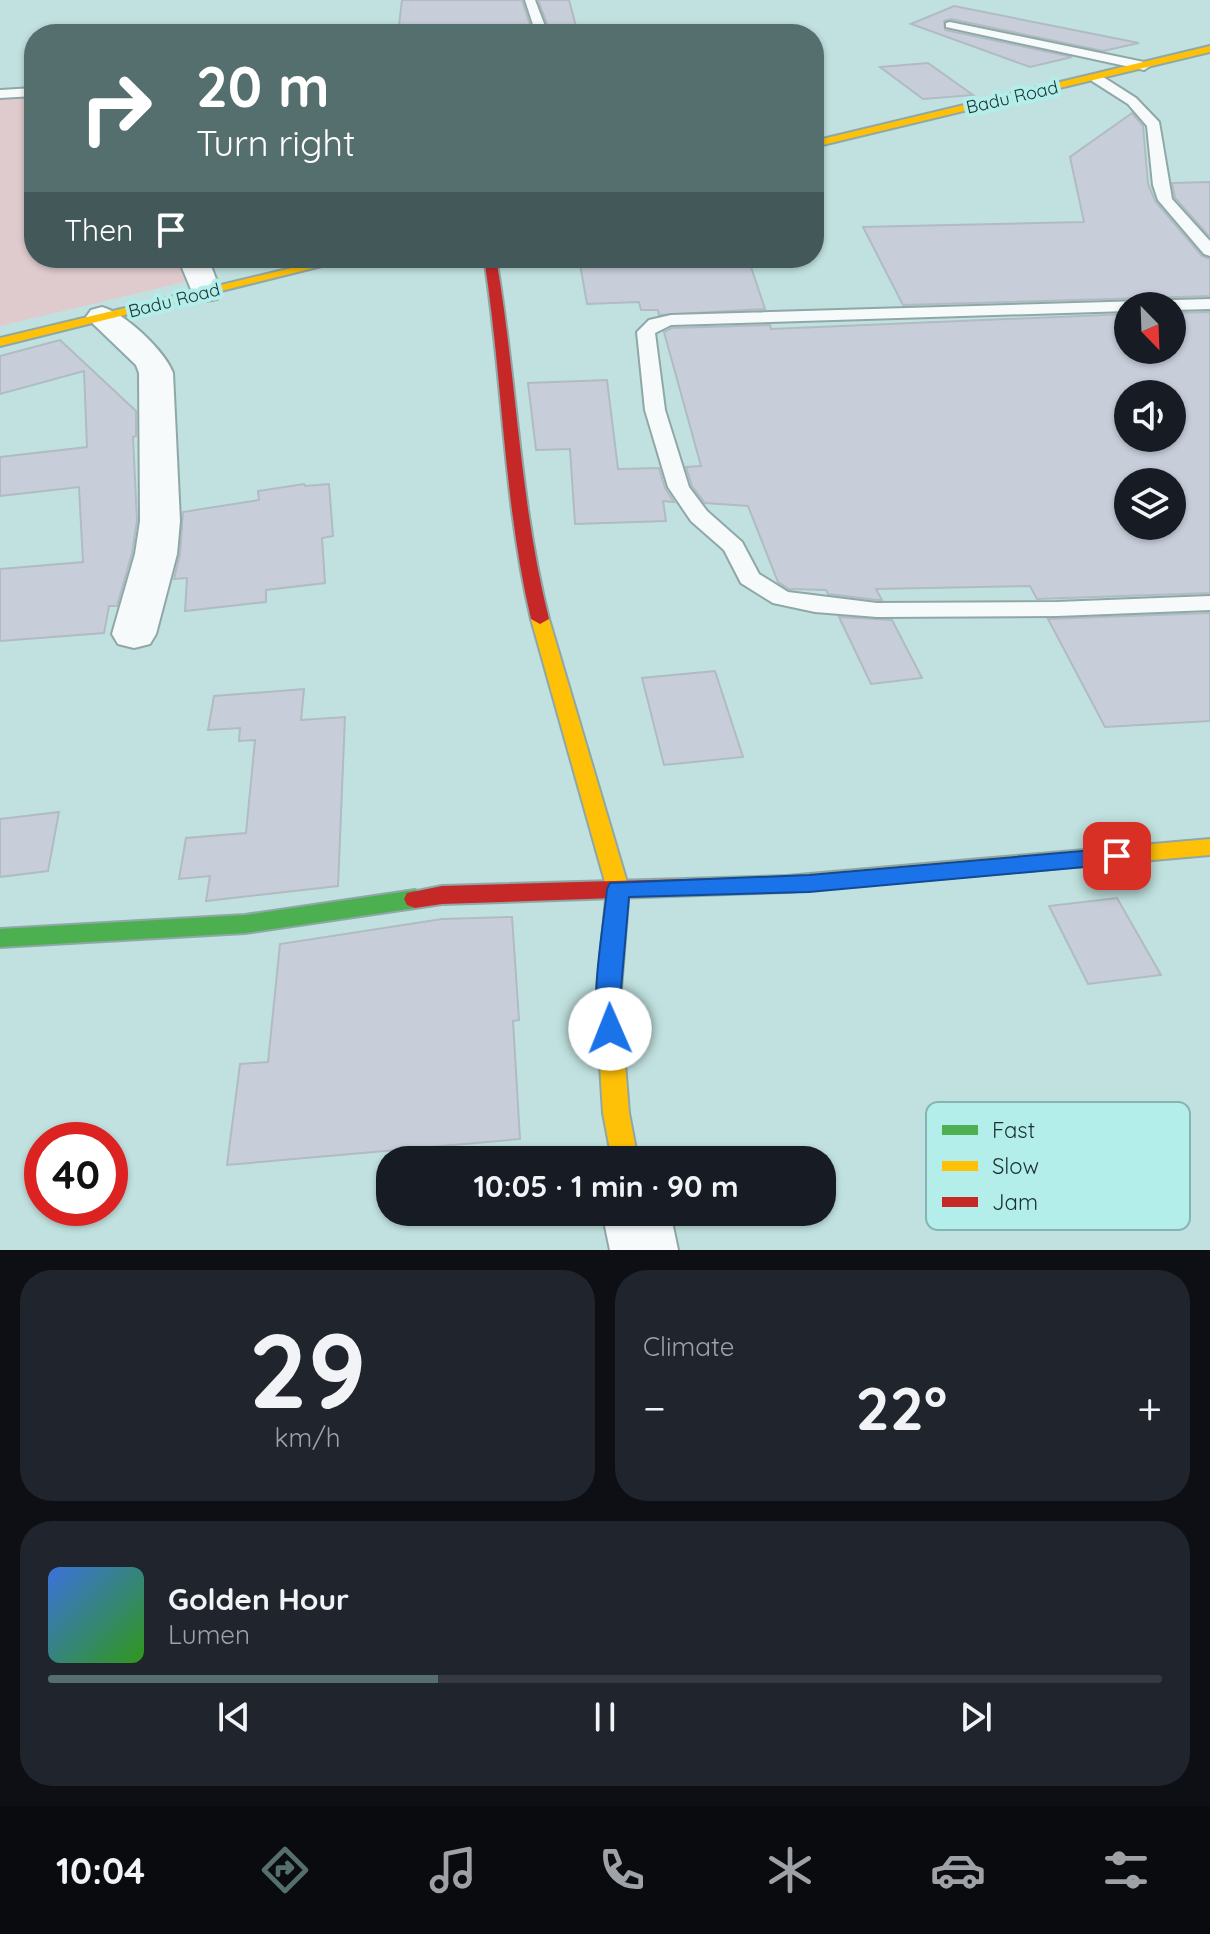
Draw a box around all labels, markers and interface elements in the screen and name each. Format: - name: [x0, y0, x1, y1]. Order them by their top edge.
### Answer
- text: 20 m: [196, 51, 330, 121]
- icon: right: [64, 56, 168, 160]
- street label: Badu Road: [964, 75, 1060, 119]
- text: Turn right: [196, 120, 355, 165]
- icon: arrive: [149, 208, 193, 252]
- text: Then: [64, 211, 133, 249]
- street label: Badu Road: [126, 278, 222, 322]
- north arrow: [1114, 292, 1186, 364]
- map controls: [1114, 292, 1186, 540]
- button: sound: [1114, 380, 1186, 452]
- button: layers: [1114, 468, 1186, 540]
- pin: [1083, 822, 1151, 890]
- icon: arrive: [1095, 834, 1139, 878]
- position arrow: [568, 987, 652, 1071]
- legend: [926, 1102, 1190, 1230]
- text: Fast: [992, 1116, 1035, 1144]
- speed limit sign: 40: [24, 1122, 128, 1226]
- text: Slow: [992, 1152, 1039, 1180]
- text: 10:05 · 1 min · 90 m: [473, 1167, 739, 1205]
- text: Jam: [992, 1188, 1038, 1216]
- text: 29: [248, 1304, 367, 1434]
- text: Climate: [643, 1330, 734, 1363]
- text: 22°: [856, 1370, 947, 1445]
- text: −: [643, 1380, 666, 1435]
- text: +: [1137, 1380, 1162, 1435]
- text: km/h: [275, 1421, 340, 1454]
- text: Golden Hour: [168, 1580, 349, 1618]
- text: Lumen: [168, 1618, 250, 1651]
- icon: previous: [212, 1695, 256, 1739]
- icon: pause: [583, 1695, 627, 1739]
- icon: next: [954, 1695, 998, 1739]
- icon: directions: [257, 1842, 313, 1898]
- icon: music: [425, 1842, 481, 1898]
- icon: phone: [594, 1842, 650, 1898]
- icon: climate: [762, 1842, 818, 1898]
- icon: car: [930, 1842, 986, 1898]
- icon: filters: [1098, 1842, 1154, 1898]
- text: 10:04: [56, 1848, 145, 1893]

